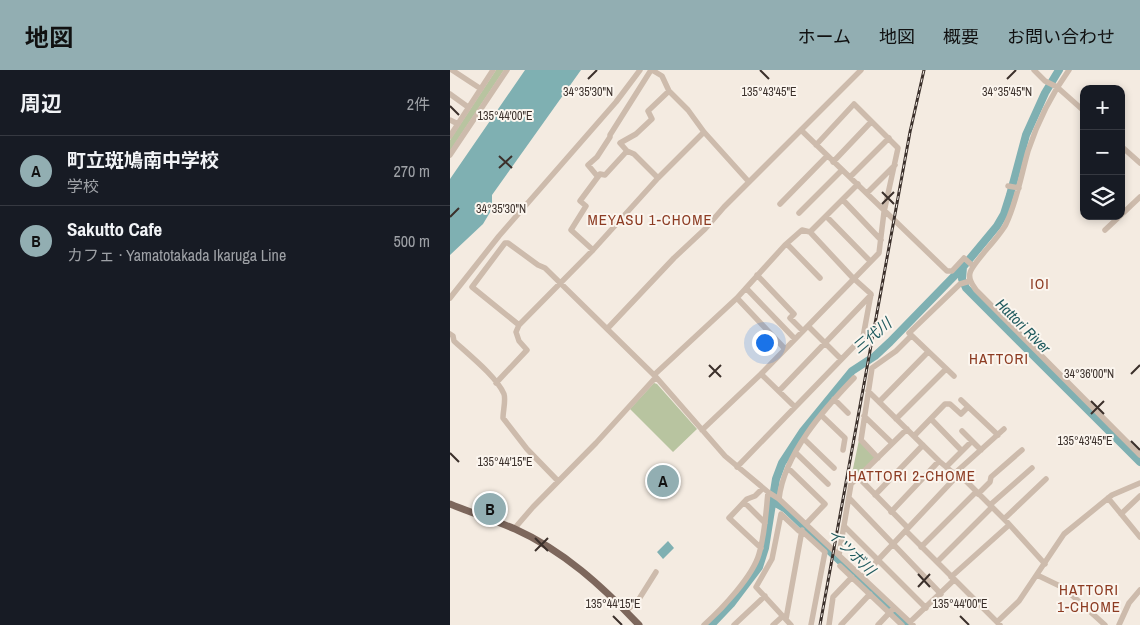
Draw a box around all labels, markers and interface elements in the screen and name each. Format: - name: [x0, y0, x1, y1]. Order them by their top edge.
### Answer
- text: 地図: [25, 21, 73, 53]
- text: ホーム: [798, 24, 851, 49]
- text: 地図: [879, 24, 915, 49]
- text: 概要: [943, 24, 979, 49]
- text: お問い合わせ: [1007, 24, 1115, 49]
- text: 34°35'30"N: [563, 84, 613, 100]
- text: 135°43'45"E: [741, 84, 797, 100]
- text: 34°35'45"N: [982, 84, 1032, 100]
- map controls: [1080, 85, 1125, 220]
- button: +: [1080, 85, 1125, 130]
- text: 周辺: [20, 89, 62, 118]
- text: 2件: [407, 93, 430, 115]
- text: 135°44'00"E: [477, 108, 533, 124]
- button: −: [1080, 130, 1125, 175]
- text: 町立斑鳩南中学校: [67, 147, 219, 173]
- text: A: [31, 160, 41, 182]
- text: 270 m: [394, 160, 430, 182]
- text: 学校: [67, 175, 99, 197]
- button: layers: [1080, 175, 1125, 220]
- text: 34°35'30"N: [476, 201, 526, 217]
- district label: MEYASU 1-CHOME: [587, 209, 713, 230]
- text: Sakutto Cafe: [67, 216, 162, 242]
- text: B: [31, 230, 41, 252]
- text: 500 m: [394, 230, 430, 252]
- text: カフェ · Yamatotakada Ikaruga Line: [67, 244, 286, 266]
- district label: IOI: [1030, 273, 1050, 294]
- water label: Hattori River: [991, 294, 1056, 358]
- water label: 三代川: [848, 312, 897, 358]
- your location: [752, 330, 778, 356]
- district label: HATTORI: [969, 348, 1029, 369]
- text: 34°36'00"N: [1064, 366, 1114, 382]
- text: 135°43'45"E: [1057, 433, 1113, 449]
- text: 135°44'15"E: [477, 454, 533, 470]
- pin: A: [647, 462, 679, 500]
- district label: HATTORI 2-CHOME: [848, 465, 976, 486]
- pin: B: [474, 490, 506, 528]
- water label: イツボ川: [822, 523, 882, 581]
- district label: HATTORI 1-CHOME: [1057, 579, 1121, 617]
- text: 135°44'15"E: [585, 596, 641, 612]
- text: 135°44'00"E: [932, 596, 988, 612]

